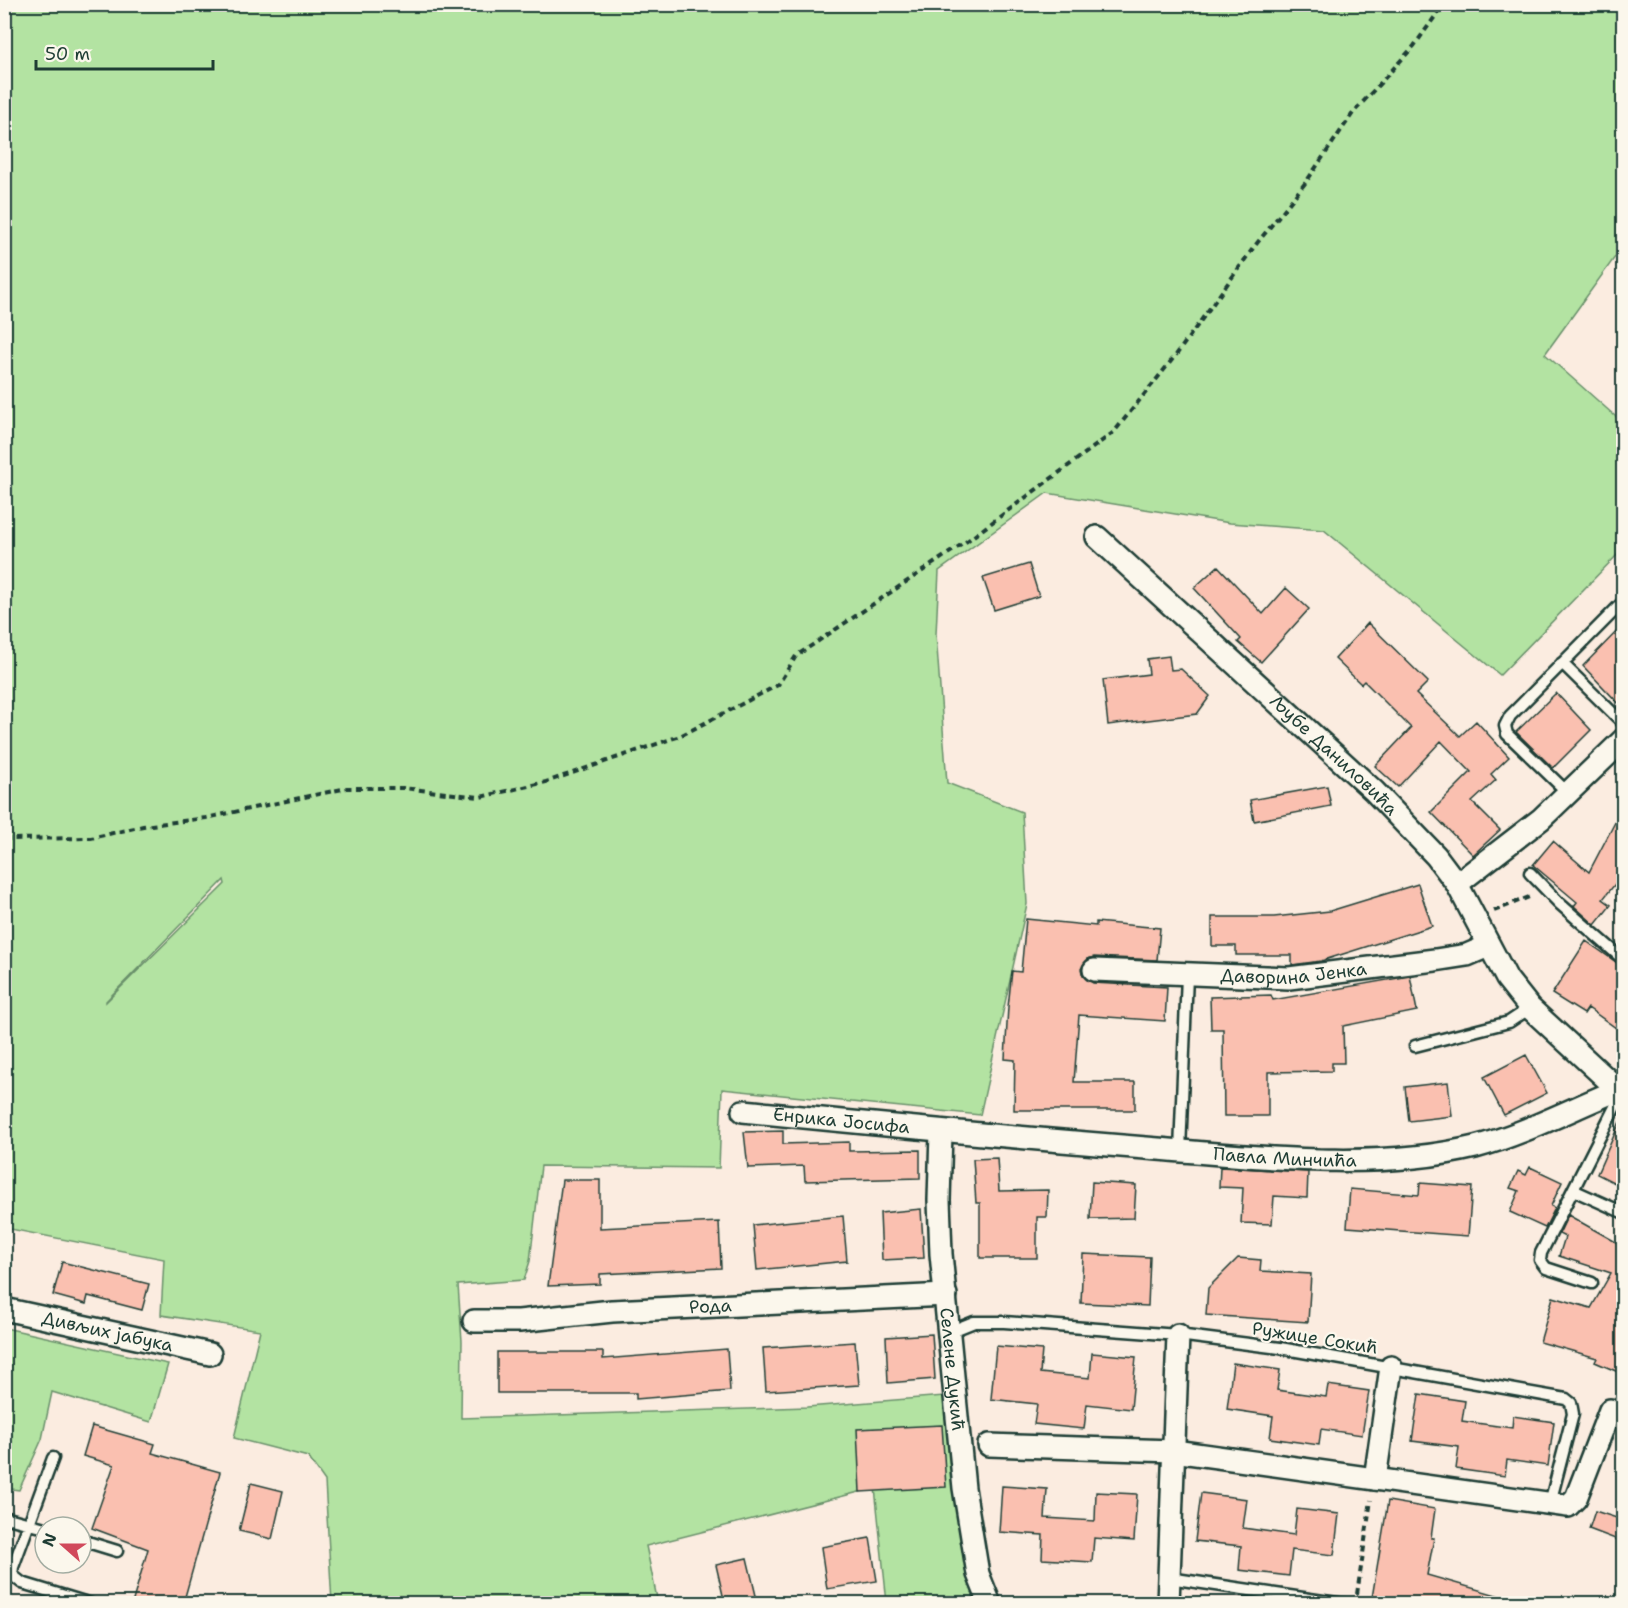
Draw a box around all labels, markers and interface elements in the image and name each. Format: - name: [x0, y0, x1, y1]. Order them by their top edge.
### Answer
- scale bar: [36, 33, 213, 71]
- text: 50 m: [45, 42, 90, 66]
- street label: Љубе Даниловића: [1265, 689, 1403, 821]
- street label: Даворина Јенка: [1220, 957, 1368, 990]
- street label: Енрика Јосифа: [772, 1102, 911, 1139]
- street label: Павла Минчића: [1212, 1142, 1357, 1172]
- street label: Рода: [688, 1293, 732, 1319]
- street label: Дивљих јабука: [40, 1306, 175, 1358]
- street label: Селене Дукић: [934, 1306, 970, 1432]
- street label: Ружице Сокић: [1250, 1316, 1380, 1360]
- north arrow: [33, 1515, 93, 1575]
- text: N: [37, 1530, 62, 1549]

